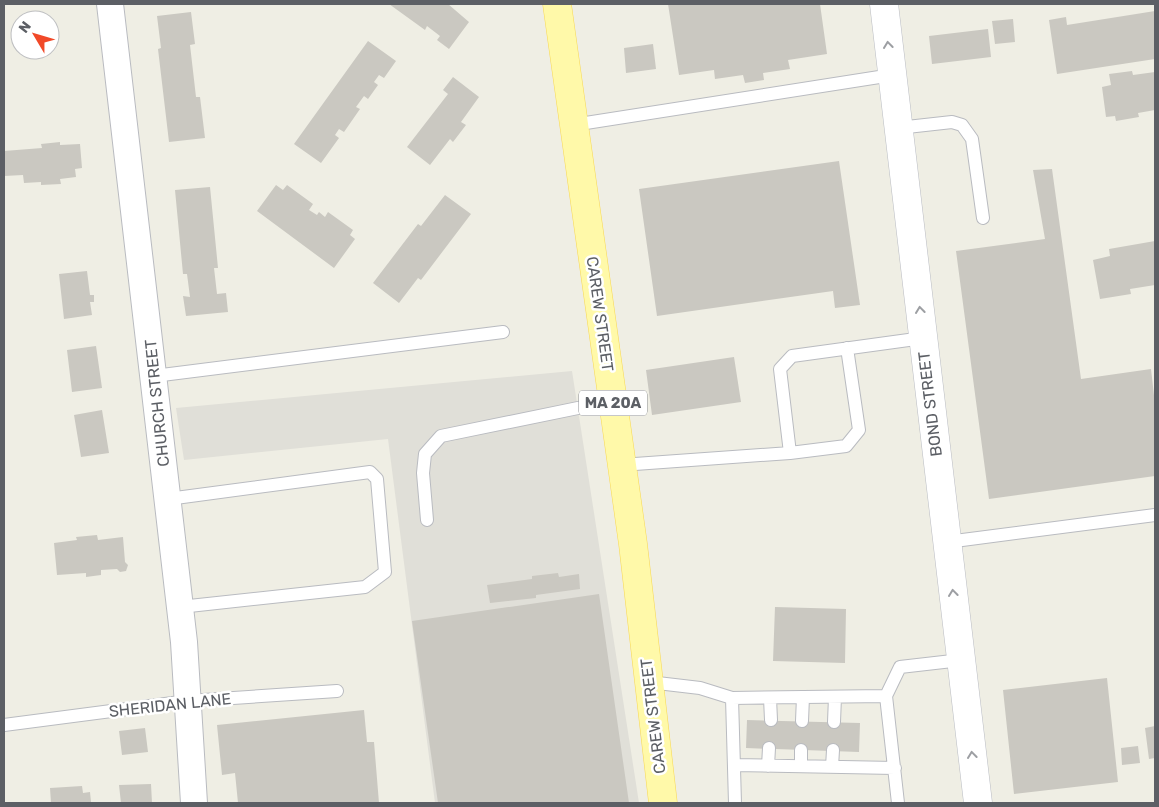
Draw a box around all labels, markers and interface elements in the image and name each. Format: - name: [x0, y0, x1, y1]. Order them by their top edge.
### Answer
- north arrow: [10, 10, 60, 60]
- text: N: [15, 18, 35, 37]
- one-way arrow: [883, 40, 894, 48]
- street label: CAREW STREET: [583, 255, 617, 373]
- one-way arrow: [915, 306, 926, 314]
- street label: CHURCH STREET: [141, 338, 173, 468]
- street label: BOND STREET: [914, 350, 946, 458]
- road number: MA 20A: [579, 390, 647, 416]
- one-way arrow: [948, 589, 959, 597]
- street label: CAREW STREET: [636, 657, 670, 775]
- street label: SHERIDAN LANE: [108, 689, 232, 721]
- one-way arrow: [967, 751, 978, 759]

